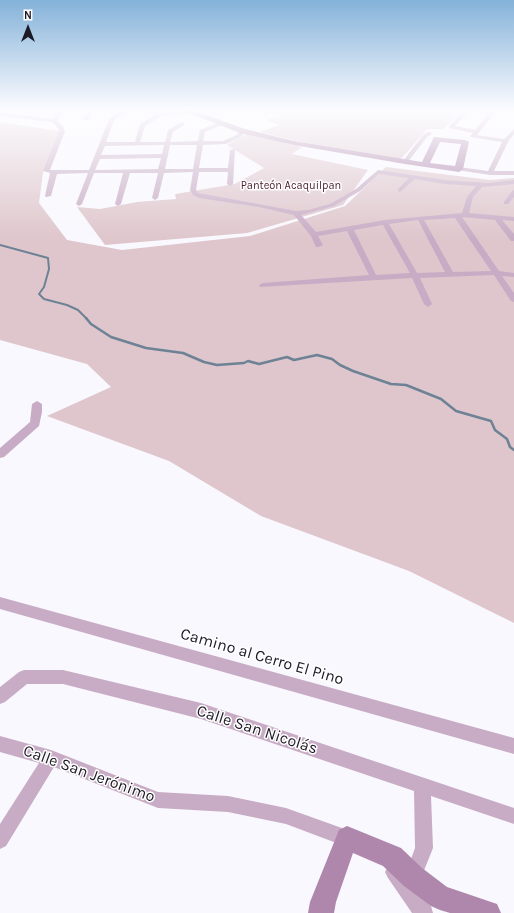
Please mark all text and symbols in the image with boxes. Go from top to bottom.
north arrow [8,8,48,48]
text: N [24,9,32,22]
park label: Panteón Acaquilpan [241,179,341,193]
street label: Camino al Cerro El Pino [178,624,346,690]
street label: Calle San Nicolás [194,701,320,759]
street label: Calle San Jerónimo [20,741,158,807]

